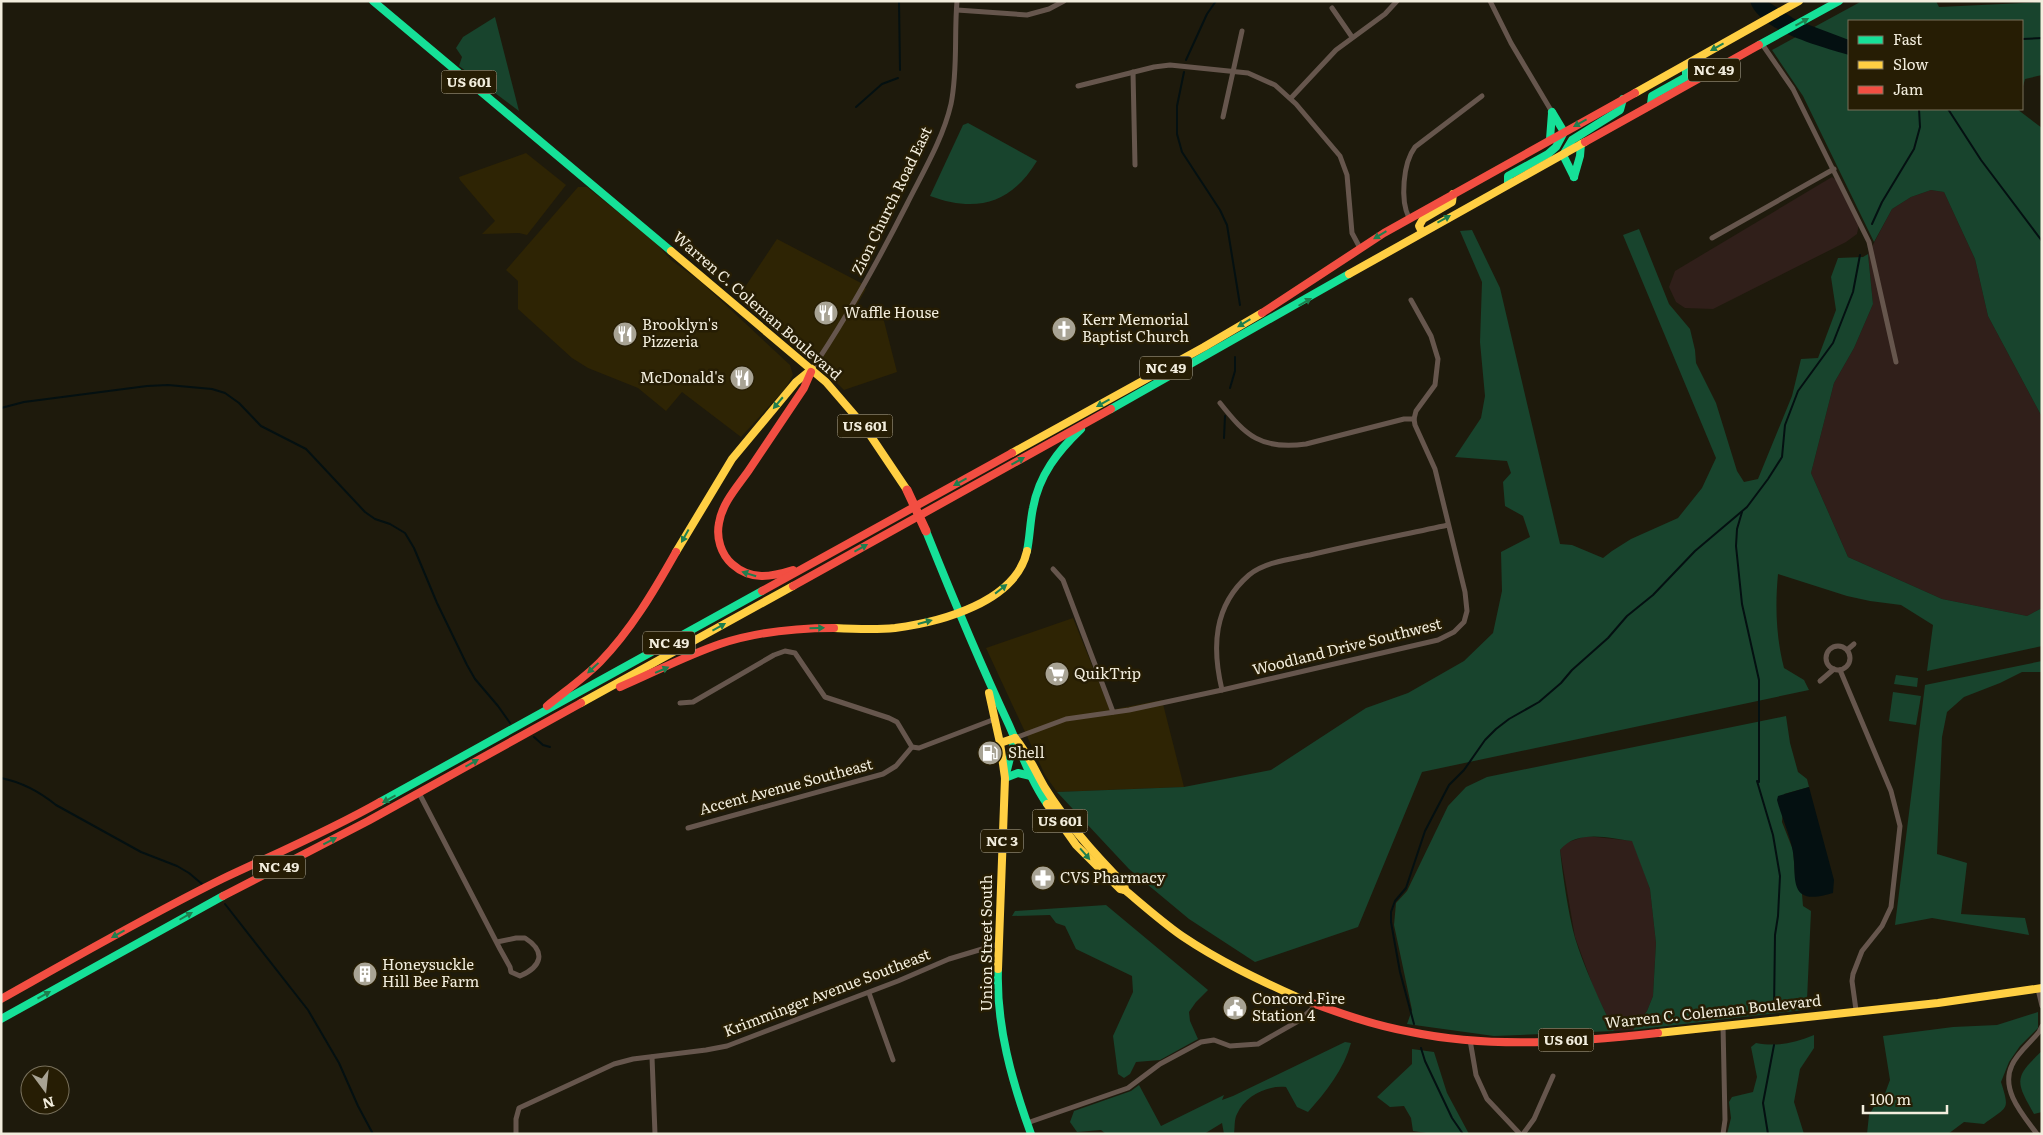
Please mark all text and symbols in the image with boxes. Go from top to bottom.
one-way arrow [1795,18,1809,26]
legend [1848,20,2023,110]
text: Fast [1893,27,1922,50]
one-way arrow [1710,43,1724,51]
text: Slow [1893,52,1928,75]
road number: NC 49 [1688,58,1740,82]
road number: US 601 [442,70,496,94]
text: Jam [1893,77,1924,100]
one-way arrow [1573,119,1587,127]
street label: Zion Church Road East [845,122,937,278]
one-way arrow [1437,215,1452,223]
street label: Warren C. Coleman Boulevard [668,225,848,385]
one-way arrow [1374,231,1387,240]
one-way arrow [1298,297,1311,306]
restaurant icon: Waffle House [813,300,839,326]
place label: Waffle House [844,300,939,323]
place label: Kerr Memorial Baptist Church [1082,307,1189,347]
place label: Brooklyn's Pizzeria [642,312,718,352]
church icon: Kerr Memorial Baptist Church [1051,316,1077,342]
one-way arrow [1238,319,1251,328]
restaurant icon: Brooklyn's Pizzeria [612,321,638,347]
road number: NC 49 [1140,356,1192,379]
place label: McDonald's [640,365,724,388]
restaurant icon: McDonald's [729,365,755,391]
one-way arrow [773,397,784,409]
one-way arrow [1096,399,1109,408]
road number: US 601 [838,414,892,438]
one-way arrow [1011,456,1025,465]
one-way arrow [953,478,968,486]
one-way arrow [681,529,689,543]
one-way arrow [853,544,868,552]
one-way arrow [742,570,757,577]
one-way arrow [995,584,1008,594]
street label: Woodland Drive Southwest [1250,611,1444,680]
one-way arrow [918,618,933,626]
one-way arrow [711,623,726,631]
one-way arrow [809,624,825,632]
road number: NC 49 [643,632,695,654]
supermarket icon: QuikTrip [1044,661,1070,687]
place label: QuikTrip [1074,661,1141,684]
one-way arrow [586,663,599,674]
one-way arrow [655,665,669,673]
fuel station icon: Shell [977,740,1003,766]
place label: Shell [1008,740,1044,763]
street label: Accent Avenue Southeast [696,751,875,820]
one-way arrow [465,759,480,767]
one-way arrow [382,794,395,803]
road number: US 601 [1032,809,1088,832]
road number: NC 3 [981,829,1023,852]
one-way arrow [323,837,337,845]
one-way arrow [1079,847,1090,860]
road number: NC 49 [253,856,305,879]
pharmacy icon: CVS Pharmacy [1030,865,1056,891]
place label: CVS Pharmacy [1060,865,1166,888]
street label: Union Street South [974,874,997,1012]
one-way arrow [178,912,193,920]
one-way arrow [111,930,126,938]
street label: Krimminger Avenue Southeast [720,941,933,1042]
place label: Honeysuckle Hill Bee Farm [382,952,480,992]
building icon: Honeysuckle Hill Bee Farm [352,961,378,987]
place label: Concord Fire Station 4 [1252,986,1345,1026]
street label: Warren C. Coleman Boulevard [1604,988,1822,1033]
one-way arrow [36,991,51,999]
public building icon: Concord Fire Station 4 [1222,995,1248,1021]
road number: US 601 [1538,1028,1594,1052]
north arrow [20,1065,70,1115]
scale bar [1863,1082,1947,1114]
text: 100 m [1870,1087,1911,1110]
text: N [40,1092,57,1115]

